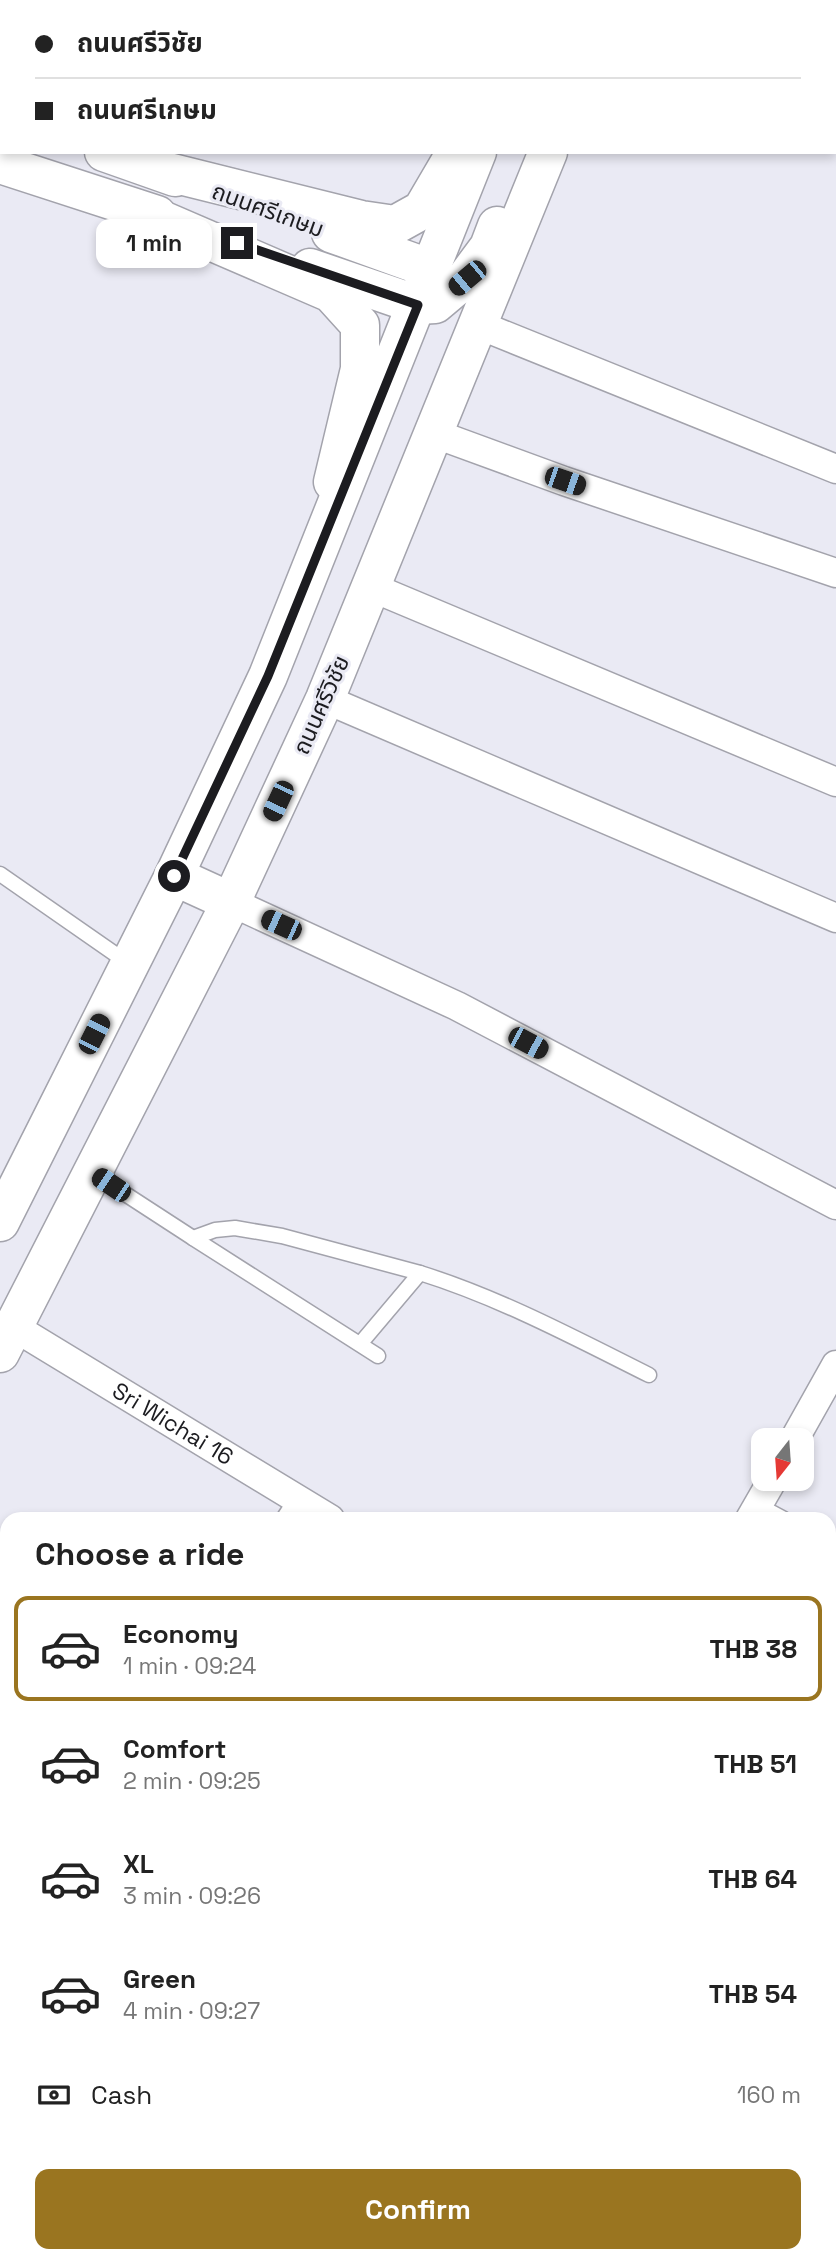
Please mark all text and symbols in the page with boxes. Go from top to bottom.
text: ถนนศรีวิชัย [77,26,203,60]
text: ถนนศรีเกษม [77,93,217,127]
street label: ถนนศรีเกษม [208,176,328,244]
callout: 1 min [97,218,212,268]
route end [221,227,253,259]
text: 1 min [126,228,182,258]
car [445,256,490,300]
car [542,464,589,498]
street label: ถนนศรีวิชัย [286,651,356,759]
car [260,778,297,824]
route start [158,860,190,892]
car [258,907,305,943]
car [76,1011,113,1057]
car [505,1024,552,1062]
car [88,1165,135,1205]
street label: Sri Wichai 16 [107,1375,239,1472]
north arrow [751,1428,814,1491]
map controls [751,1428,814,1491]
text: Choose a ride [35,1534,245,1574]
icon: car [39,1617,102,1680]
text: Economy [123,1617,239,1651]
text: THB 38 [709,1632,797,1666]
text: 1 min · 09:24 [123,1651,256,1681]
icon: car [39,1732,102,1795]
text: Comfort [123,1732,226,1766]
text: THB 51 [714,1747,797,1781]
text: 2 min · 09:25 [123,1766,261,1796]
icon: car [39,1847,102,1910]
text: XL [123,1847,154,1881]
text: THB 64 [708,1862,797,1896]
text: 3 min · 09:26 [123,1881,261,1911]
icon: car [39,1962,102,2025]
text: Green [123,1962,196,1996]
text: THB 54 [709,1977,797,2011]
text: 4 min · 09:27 [123,1996,260,2026]
icon: cash [35,2076,73,2114]
text: Cash [91,2078,152,2112]
text: 160 m [737,2080,801,2110]
button: Confirm [35,2169,801,2249]

